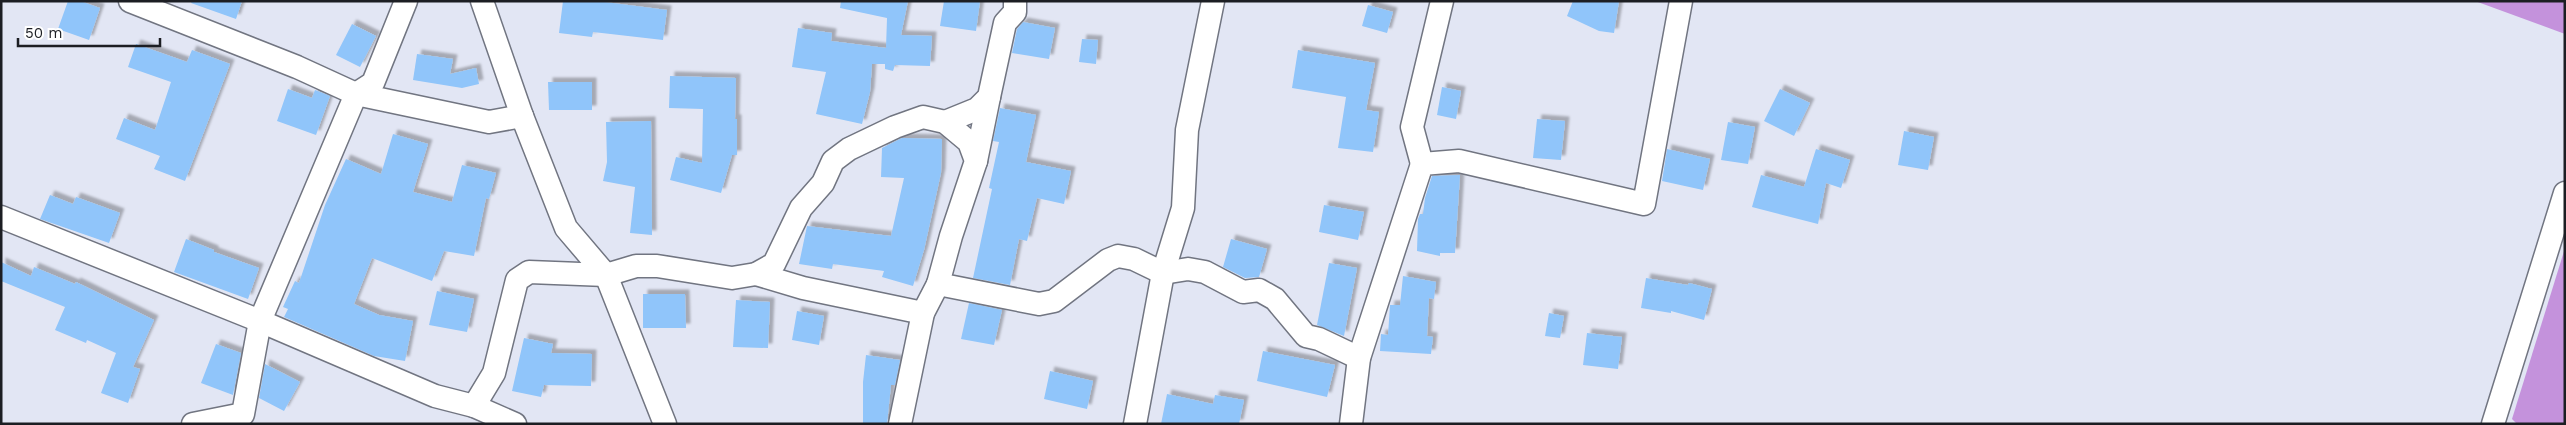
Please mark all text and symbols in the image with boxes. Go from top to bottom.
scale bar [18,15,160,47]
text: 50 m [25,24,62,42]

